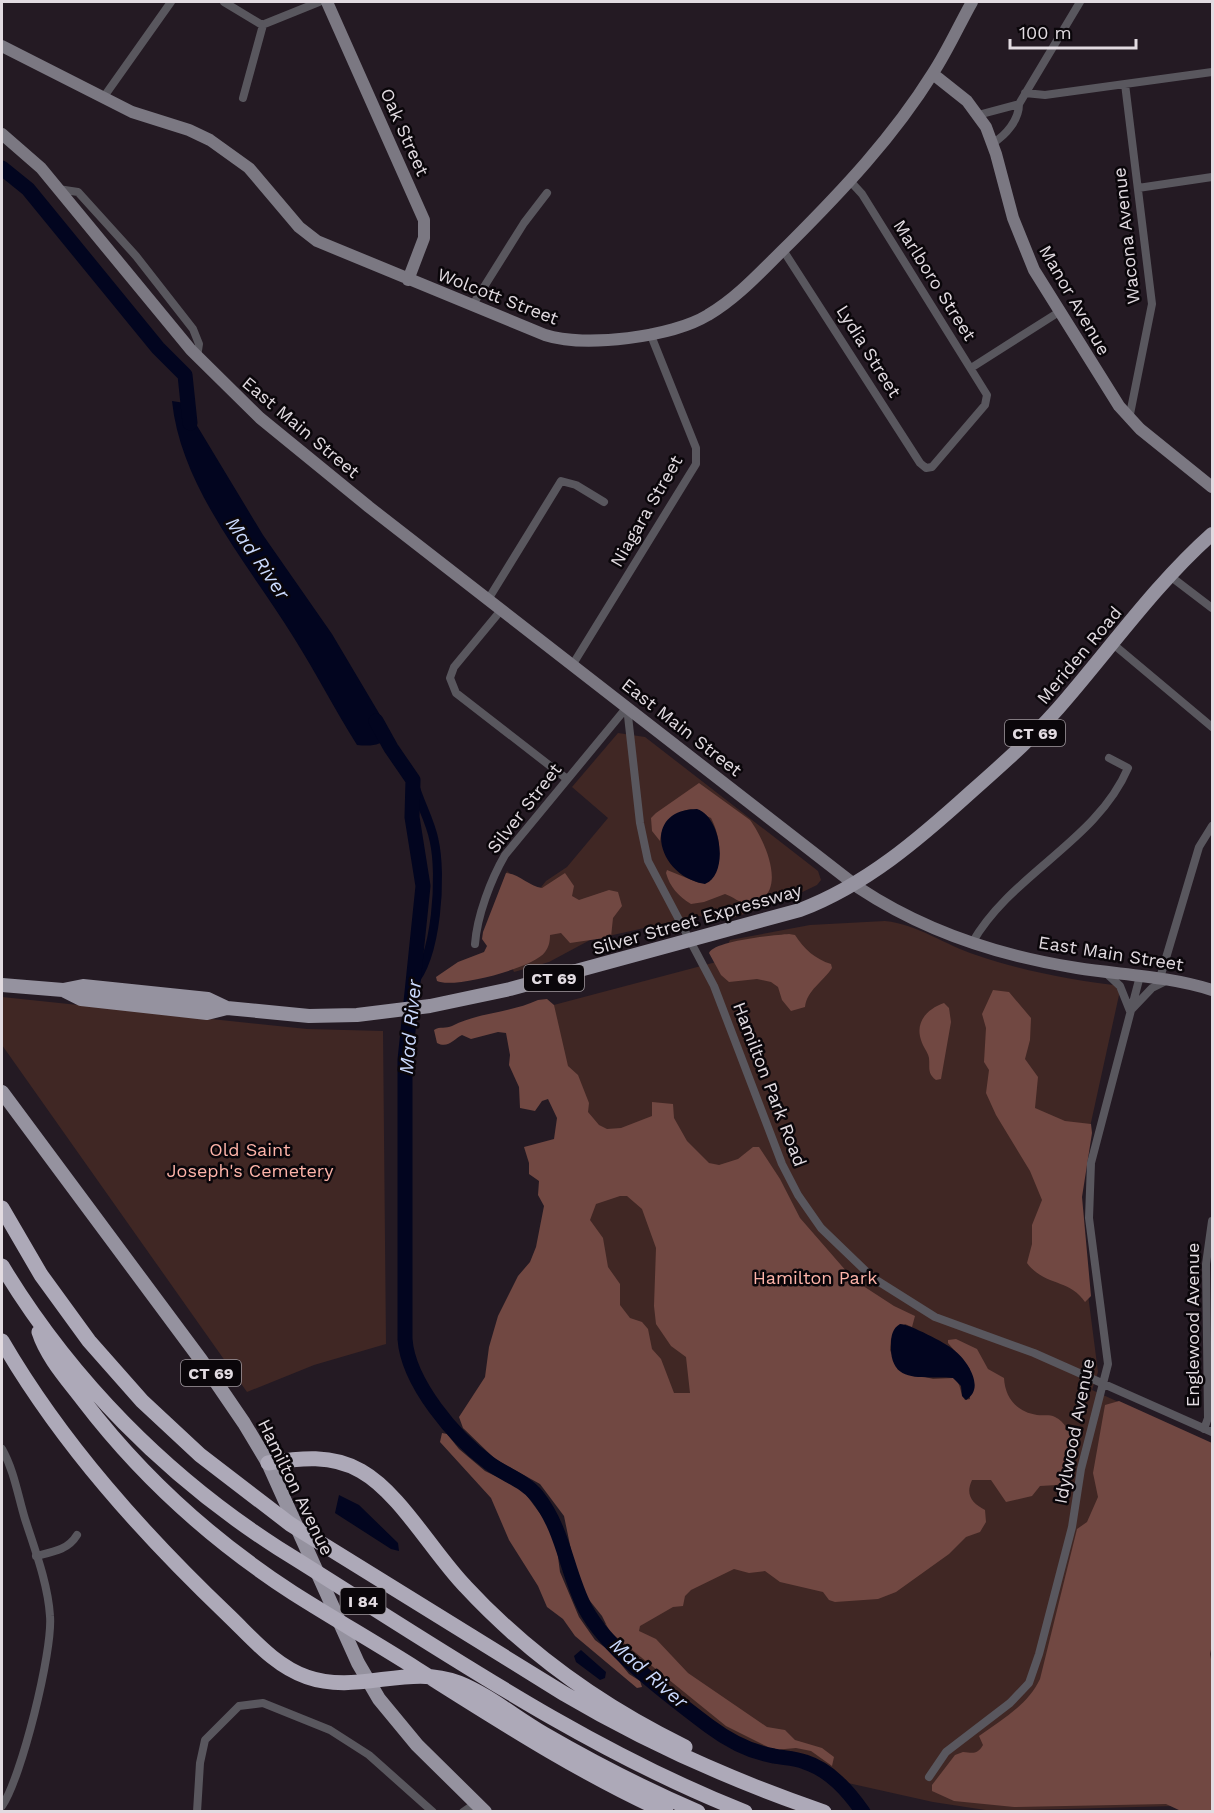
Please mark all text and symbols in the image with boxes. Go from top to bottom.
scale bar [1010,12,1136,50]
text: 100 m [1019,22,1072,43]
street label: Oak Street [376,85,434,180]
street label: Wacona Avenue [1108,166,1144,306]
street label: Marlboro Street [889,216,981,345]
street label: Manor Avenue [1035,241,1115,359]
street label: Wolcott Street [435,263,562,329]
street label: Lydia Street [832,301,906,401]
street label: East Main Street [238,372,364,482]
street label: Niagara Street [606,451,687,570]
water label: Mad River [221,512,296,605]
street label: Meriden Road [1032,602,1126,708]
street label: East Main Street [618,674,747,781]
road number: CT 69 [1005,720,1065,746]
street label: Silver Street [482,758,566,857]
street label: Silver Street Expressway [590,879,805,959]
street label: East Main Street [1037,931,1185,975]
road number: CT 69 [524,965,584,991]
water label: Mad River [394,977,426,1075]
street label: Hamilton Park Road [729,999,811,1169]
park label: Old Saint Joseph's Cemetery [167,1139,334,1181]
street label: Englewood Avenue [1182,1243,1203,1407]
park label: Hamilton Park [753,1267,877,1288]
street label: Idylwood Avenue [1050,1357,1098,1505]
road number: CT 69 [181,1360,241,1386]
street label: Hamilton Avenue [254,1415,338,1559]
road number: I 84 [340,1588,386,1614]
water label: Mad River [605,1633,694,1714]

